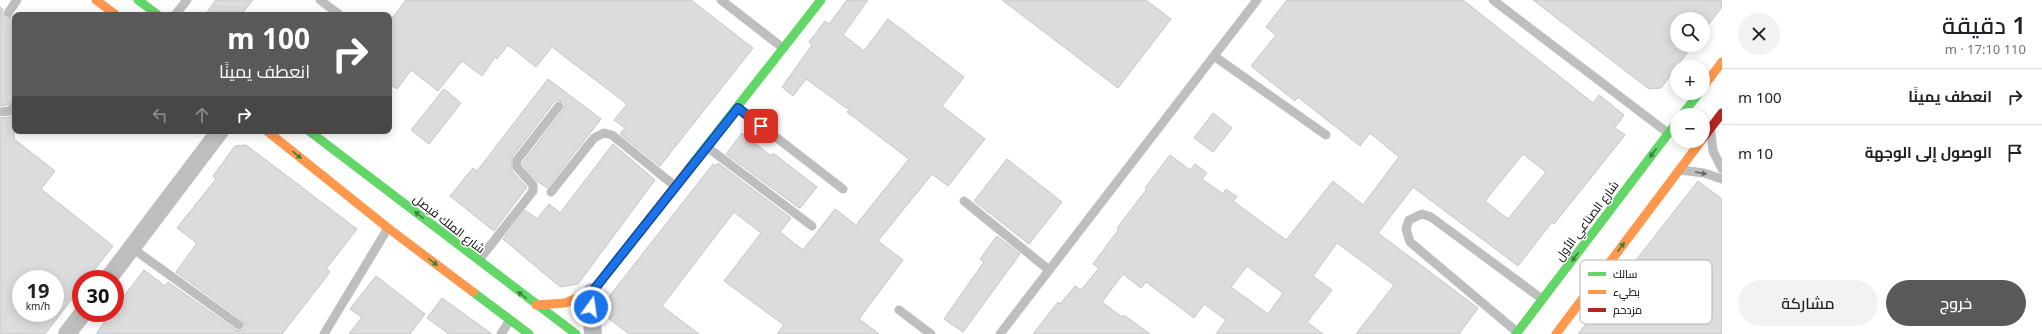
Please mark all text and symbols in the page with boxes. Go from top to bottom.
text: 1 دقيقة [1942,8,2026,41]
map controls [1670,12,1710,148]
button: search [1670,12,1710,52]
button: close [1738,13,1780,55]
text: 100 m [227,19,310,57]
icon: right [324,28,376,80]
text: 110 m · 17:10 [1945,40,2026,58]
text: انعطف يمينًا [219,59,310,83]
button: + [1670,60,1710,100]
text: انعطف يمينًا [1908,86,1992,106]
icon: right [2004,86,2026,108]
text: 100 m [1738,87,1782,107]
icon: left [149,104,171,126]
icon: ahead [191,104,213,126]
icon: right [233,104,255,126]
button: − [1670,108,1710,148]
pin [744,109,778,143]
icon: arrive [750,115,772,137]
text: الوصول إلى الوجهة [1865,142,1992,162]
icon: arrive [2004,142,2026,164]
text: 10 m [1738,143,1773,163]
one-way arrow [1649,148,1658,159]
one-way arrow [292,151,303,160]
one-way arrow [1695,170,1707,176]
street label: شارع الصناعي الأول [1551,177,1624,266]
street label: شارع الملك فيصل [410,190,489,257]
one-way arrow [413,211,424,220]
one-way arrow [1617,241,1625,252]
one-way arrow [1570,251,1579,262]
one-way arrow [427,257,438,266]
legend [1580,260,1712,324]
text: سالك [1613,266,1637,281]
speed limit sign: 30 [72,270,124,322]
text: 19 [27,277,49,304]
button: مشاركة [1738,280,1878,326]
button: خروج [1886,280,2026,326]
text: بطيء [1613,284,1640,301]
position arrow [570,286,612,328]
one-way arrow [517,290,528,299]
text: km/h [26,299,50,313]
text: مزدحم [1613,302,1642,318]

